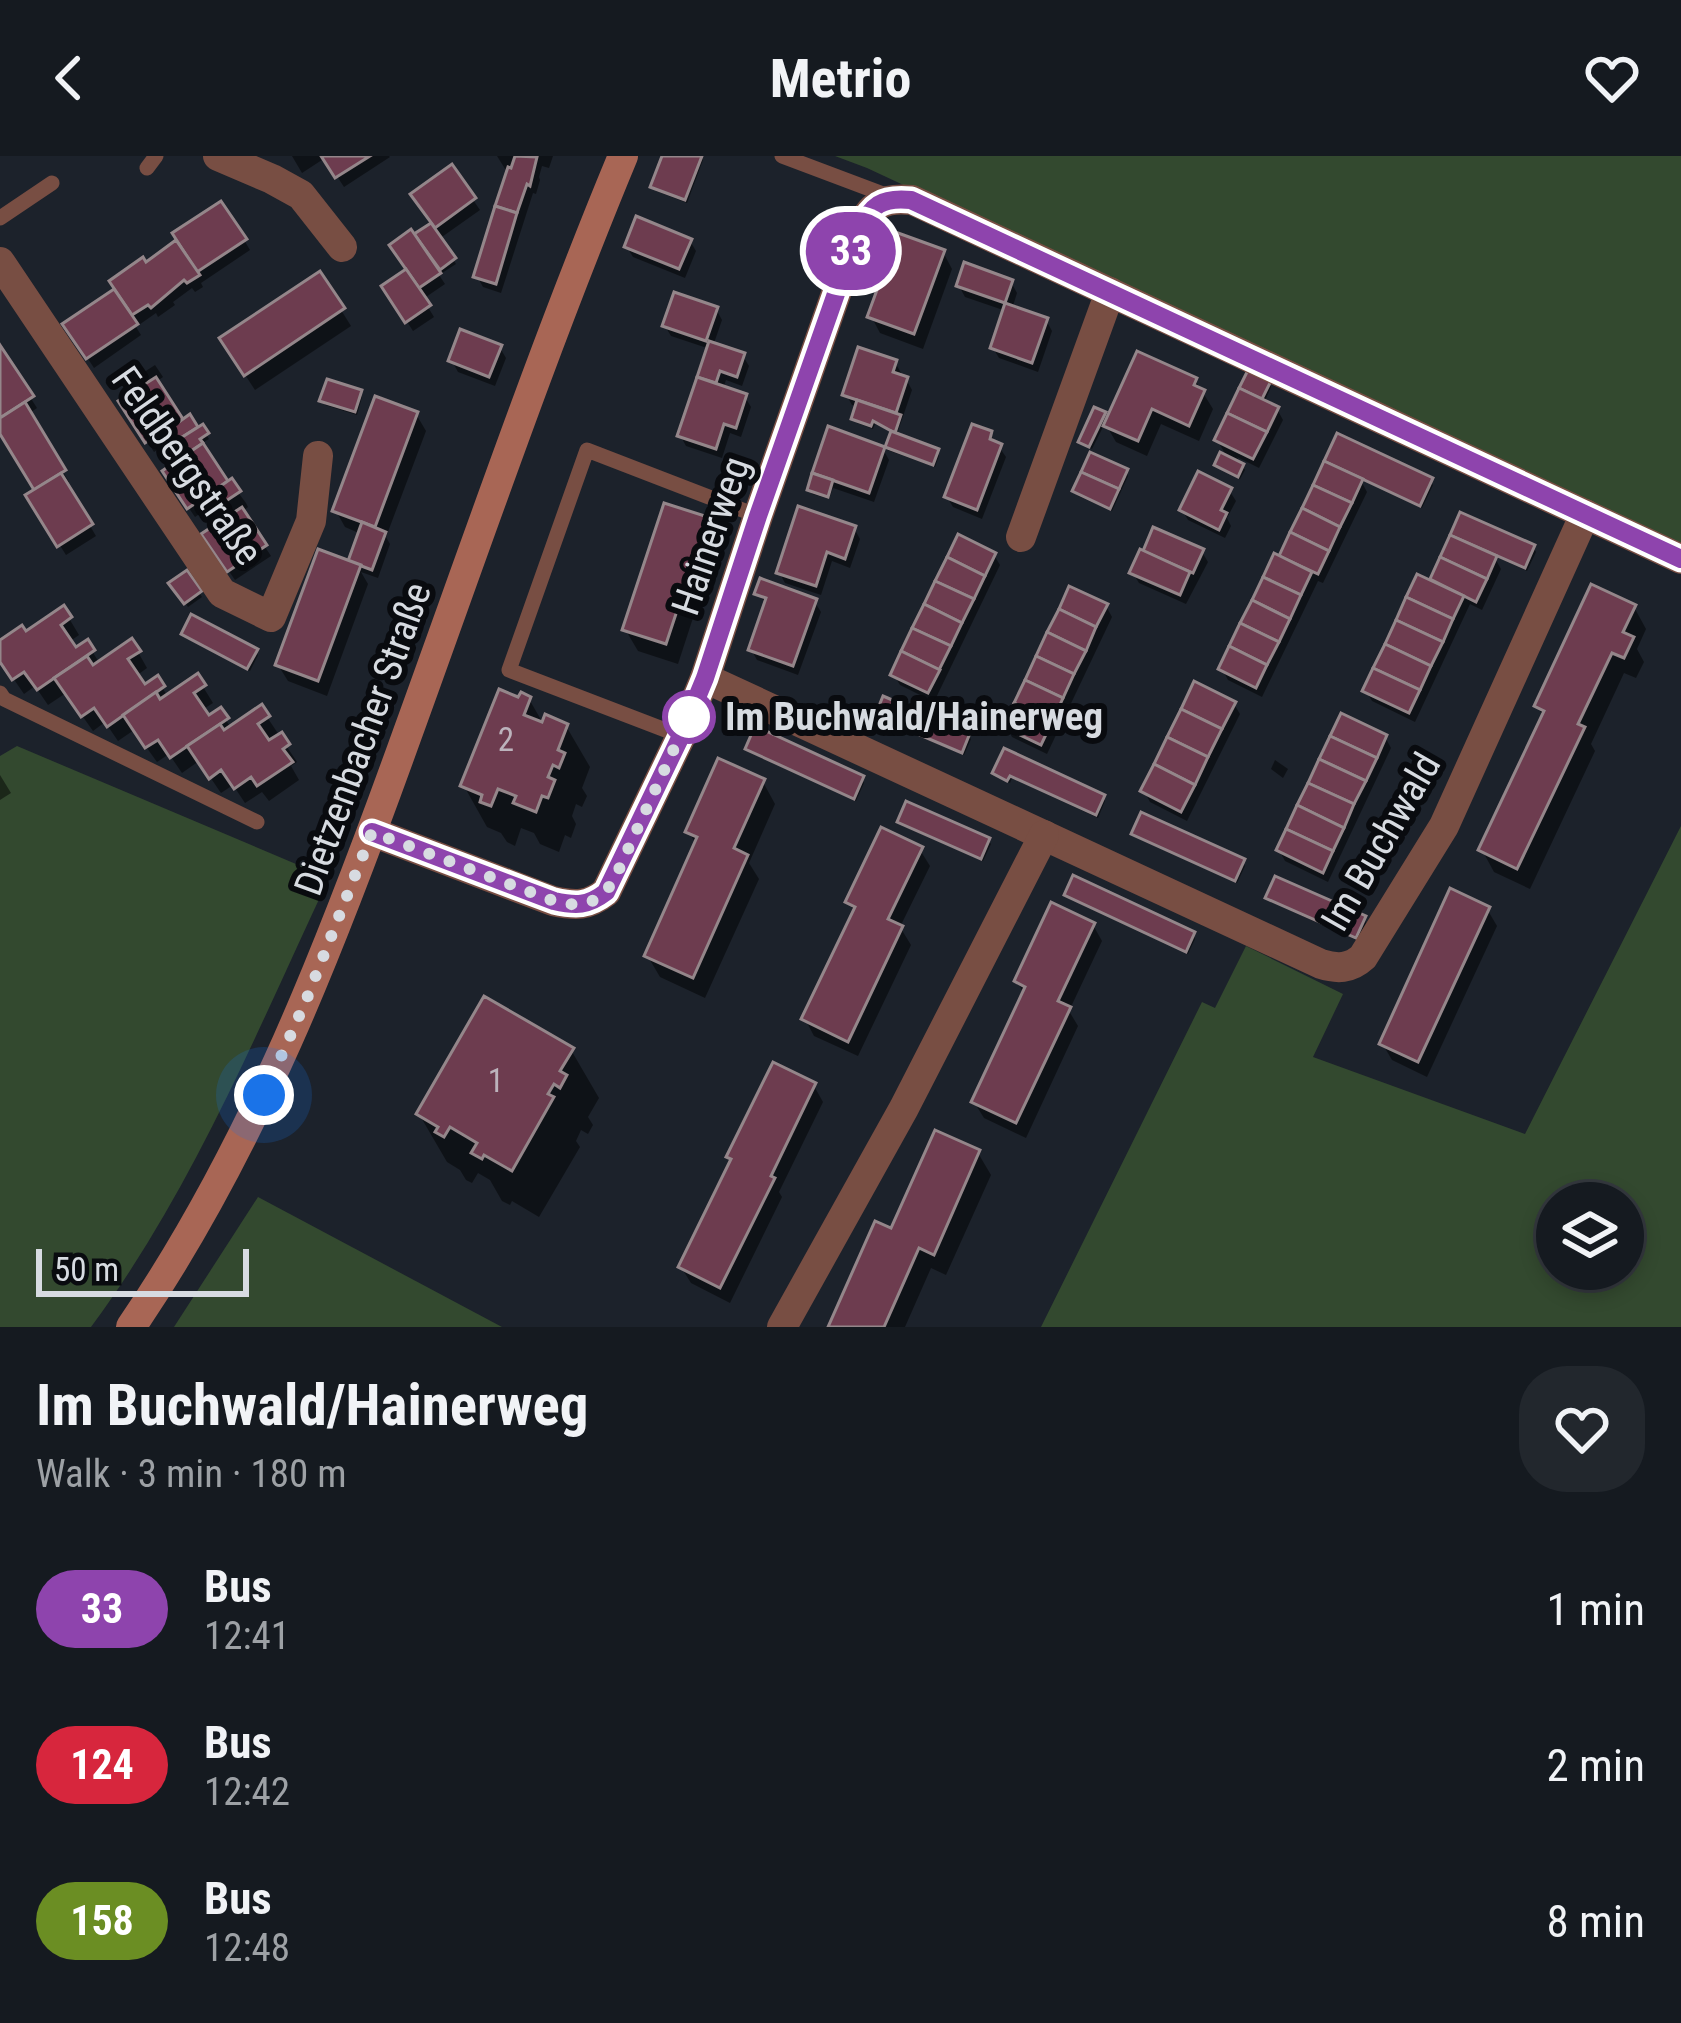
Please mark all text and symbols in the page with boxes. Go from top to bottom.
icon: back [36,45,102,111]
icon: heart [1579,45,1645,111]
text: Metrio [770,47,911,110]
line badge: 33 [797,212,905,290]
text: 33 [830,226,872,275]
street label: Feldbergstraße [102,358,272,574]
street label: Hainerweg [663,451,759,621]
street label: Dietzenbacher Straße [285,577,441,901]
marker: Im Buchwald/Hainerweg [664,692,714,742]
place label: Im Buchwald/Hainerweg [725,694,1103,740]
house number: 2 [498,720,514,759]
street label: Im Buchwald [1312,745,1450,939]
house number: 1 [488,1061,504,1100]
your location [234,1065,294,1125]
map controls [1536,1182,1644,1290]
button: layers [1536,1182,1644,1290]
scale bar [36,1243,249,1296]
text: 50 m [54,1250,119,1289]
button: heart [1519,1366,1645,1492]
text: Im Buchwald/Hainerweg [36,1372,589,1439]
text: Walk · 3 min · 180 m [36,1451,347,1497]
text: Bus [204,1560,272,1613]
text: 1 min [1546,1583,1645,1636]
text: 33 [81,1584,123,1633]
text: 12:41 [204,1613,290,1659]
text: Bus [204,1716,272,1769]
text: 2 min [1546,1739,1645,1792]
text: 124 [70,1740,134,1789]
text: 12:42 [204,1769,290,1815]
text: Bus [204,1872,272,1925]
text: 8 min [1546,1895,1645,1948]
text: 158 [70,1896,134,1945]
text: 12:48 [204,1925,290,1971]

